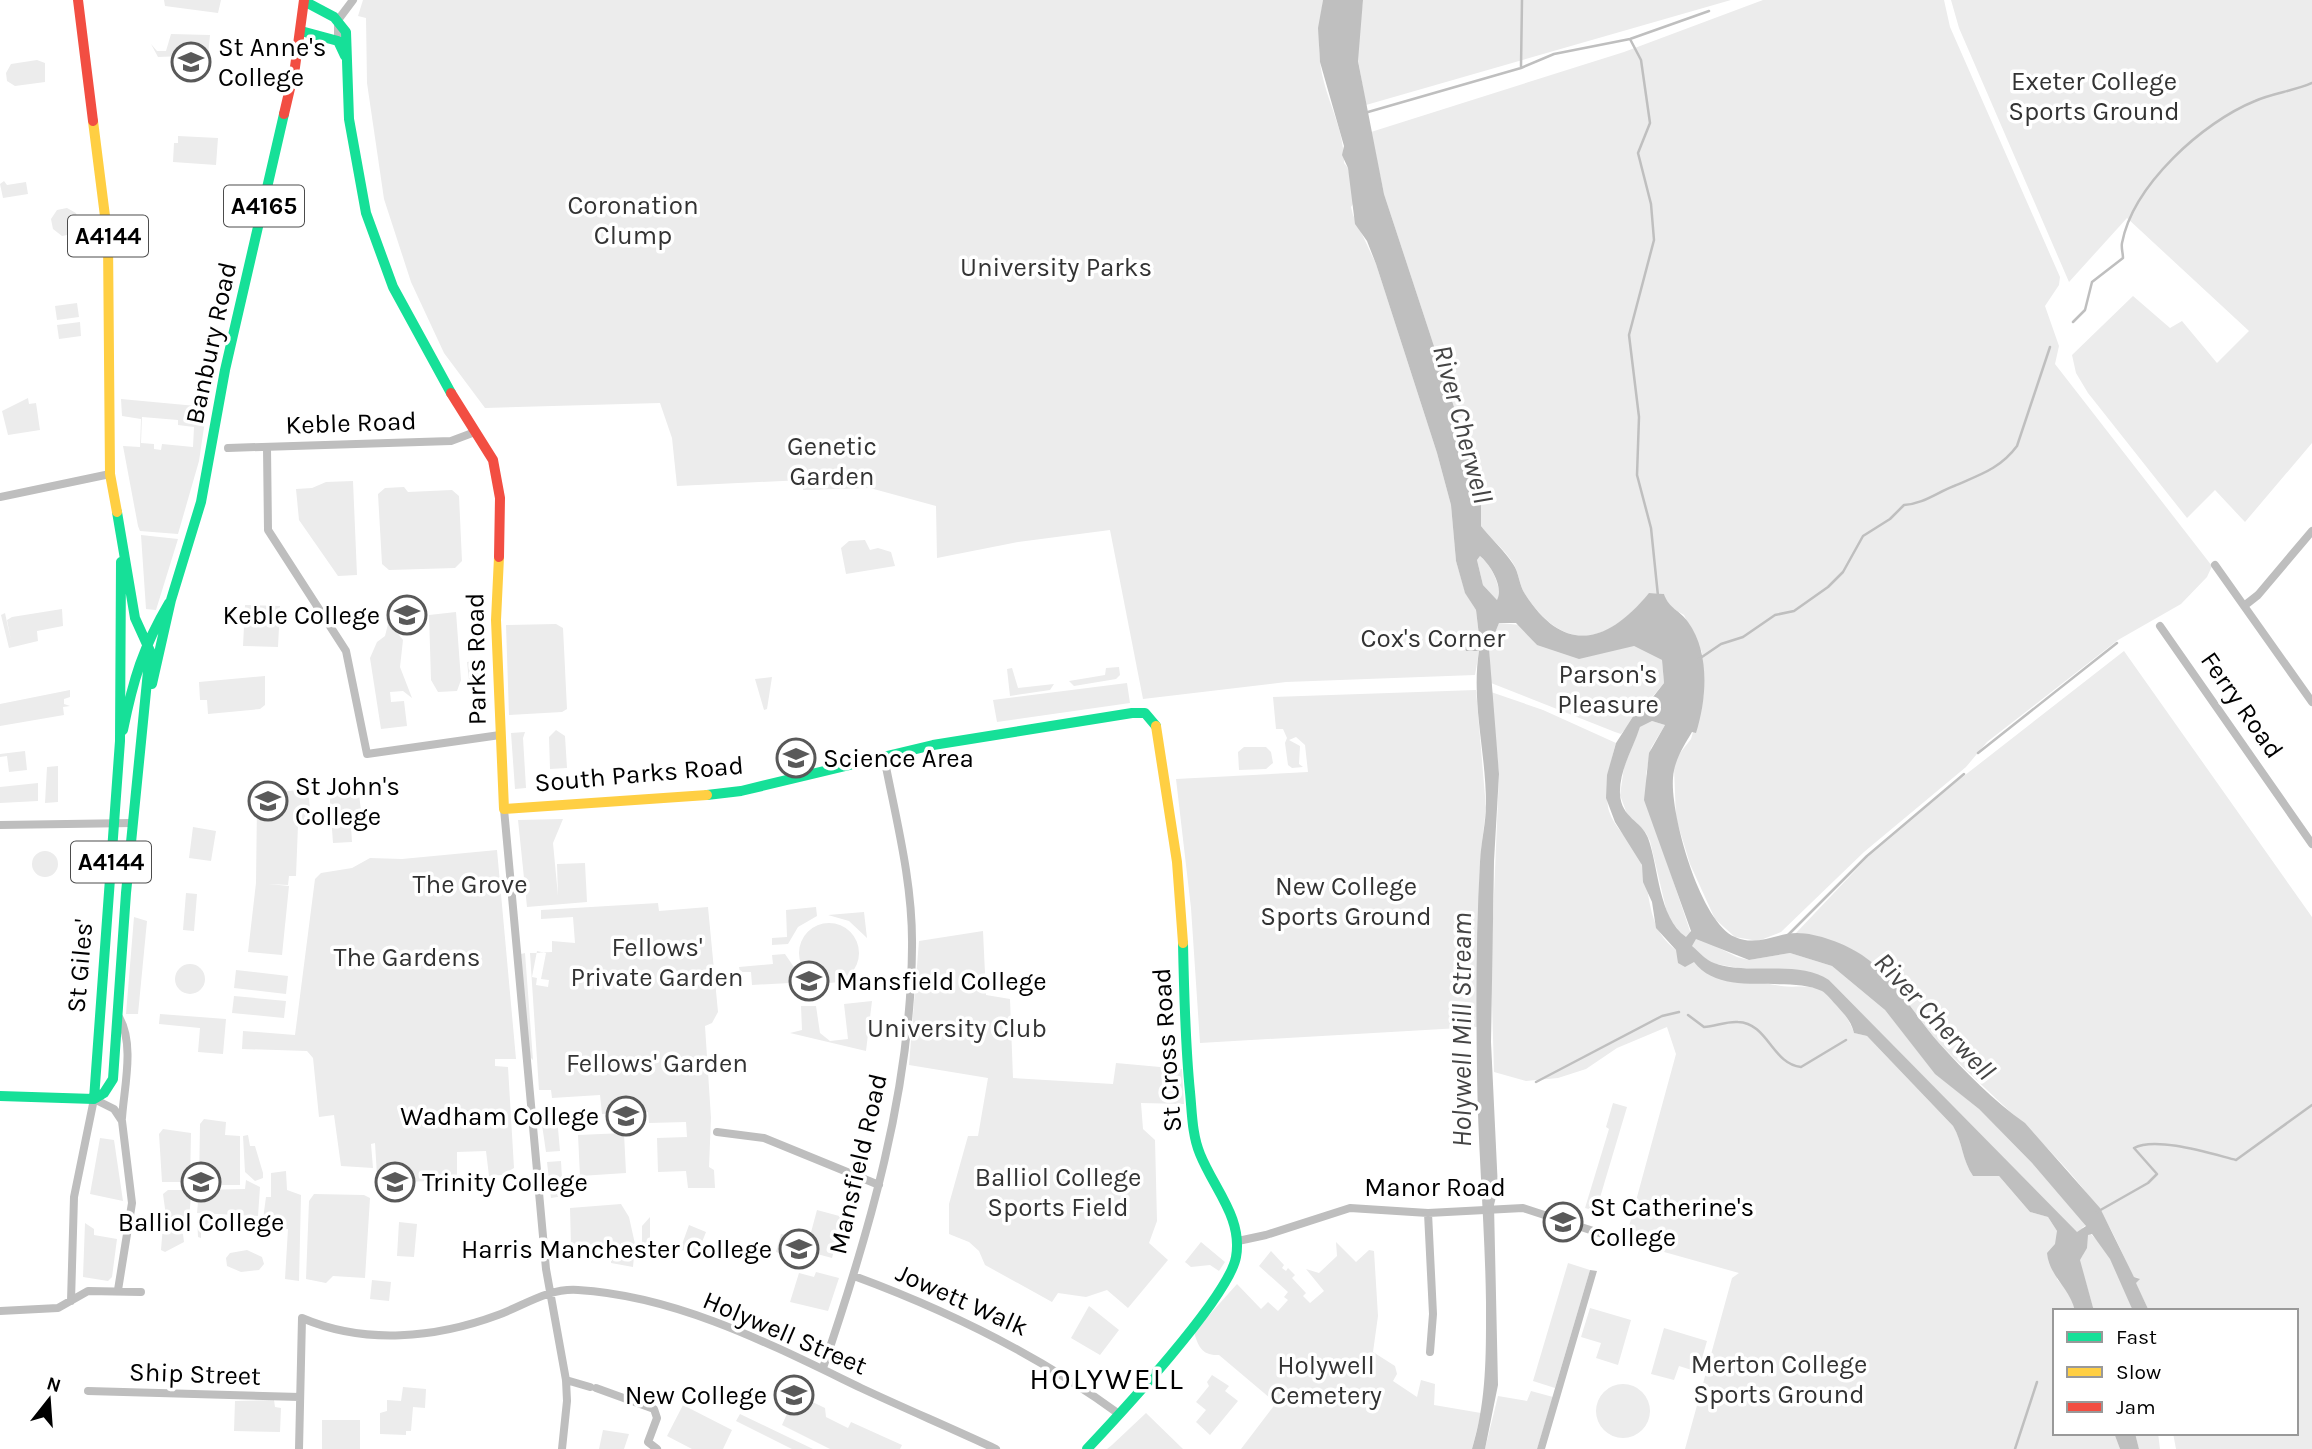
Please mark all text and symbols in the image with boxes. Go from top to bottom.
place label: St Anne's College [218,32,327,93]
school or university icon: St Anne's College [170,41,212,83]
park label: Exeter College Sports Ground [2008,66,2180,127]
road number: A4165 [224,186,304,226]
park label: Coronation Clump [567,190,699,251]
road number: A4144 [68,216,148,256]
park label: University Parks [960,252,1152,283]
street label: Banbury Road [179,259,243,427]
water label: River Cherwell [1426,341,1500,507]
street label: Keble Road [285,405,417,441]
park label: Genetic Garden [787,431,877,492]
street label: Parks Road [459,593,493,725]
school or university icon: Keble College [386,594,428,636]
place label: Keble College [223,600,380,631]
park label: Cox's Corner [1361,623,1506,654]
street label: Ferry Road [2194,646,2290,764]
park label: Parson's Pleasure [1557,659,1659,720]
school or university icon: Science Area [775,737,817,779]
place label: Science Area [823,743,974,774]
street label: South Parks Road [533,749,745,799]
place label: St John's College [295,771,400,832]
school or university icon: St John's College [247,780,289,822]
road number: A4144 [71,842,151,882]
park label: The Grove [413,869,528,900]
park label: New College Sports Ground [1260,871,1432,932]
water label: Holywell Mill Stream [1445,912,1478,1148]
street label: St Giles' [60,918,100,1014]
park label: Fellows' Private Garden [570,932,744,993]
park label: The Gardens [334,942,480,973]
water label: River Cherwell [1867,945,2003,1087]
school or university icon: Mansfield College [788,960,830,1002]
place label: Mansfield College [836,966,1047,997]
street label: St Cross Road [1146,967,1188,1133]
park label: University Club [867,1013,1047,1044]
park label: Fellows' Garden [566,1048,748,1079]
street label: Mansfield Road [822,1071,894,1257]
school or university icon: Wadham College [605,1095,647,1137]
place label: Wadham College [400,1101,599,1132]
school or university icon: Balliol College [180,1161,222,1203]
school or university icon: Trinity College [374,1161,416,1203]
park label: Balliol College Sports Field [975,1162,1141,1223]
place label: Trinity College [422,1167,588,1198]
street label: Manor Road [1364,1172,1506,1203]
place label: St Catherine's College [1590,1192,1754,1253]
school or university icon: St Catherine's College [1542,1201,1584,1243]
place label: Balliol College [118,1207,284,1238]
school or university icon: Harris Manchester College [778,1228,820,1270]
place label: Harris Manchester College [461,1234,772,1265]
street label: Jowett Walk [891,1257,1033,1343]
street label: Holywell Street [698,1284,872,1382]
legend [2053,1309,2298,1435]
text: Fast [2116,1325,2157,1349]
park label: Merton College Sports Ground [1691,1349,1867,1410]
park label: Holywell Cemetery [1270,1350,1382,1411]
street label: Ship Street [129,1356,262,1392]
text: Slow [2116,1360,2161,1384]
district label: HOLYWELL [1029,1361,1185,1397]
north arrow [14,1365,84,1435]
text: N [44,1372,63,1397]
school or university icon: New College [773,1374,815,1416]
place label: New College [625,1380,767,1411]
text: Jam [2116,1395,2156,1419]

